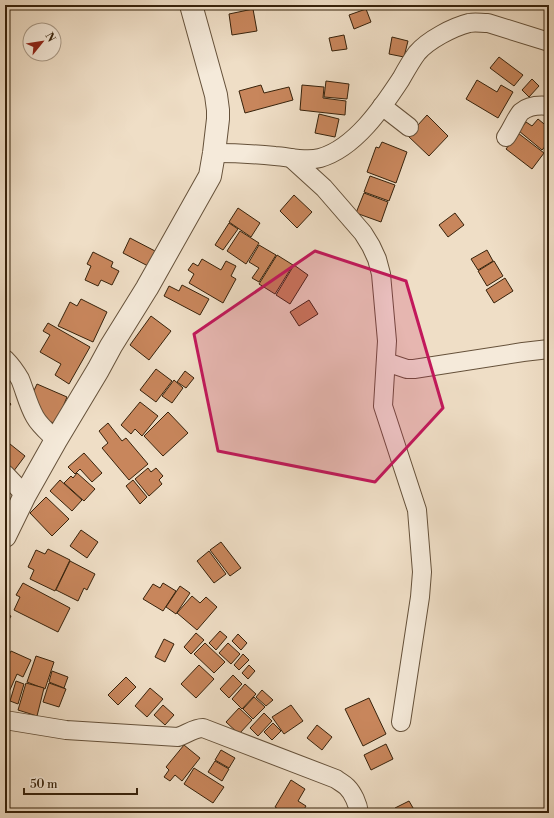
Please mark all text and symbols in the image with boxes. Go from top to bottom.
north arrow [22,22,62,62]
text: N [42,30,58,45]
scale bar [24,770,137,796]
text: 50 m [30,777,58,792]

